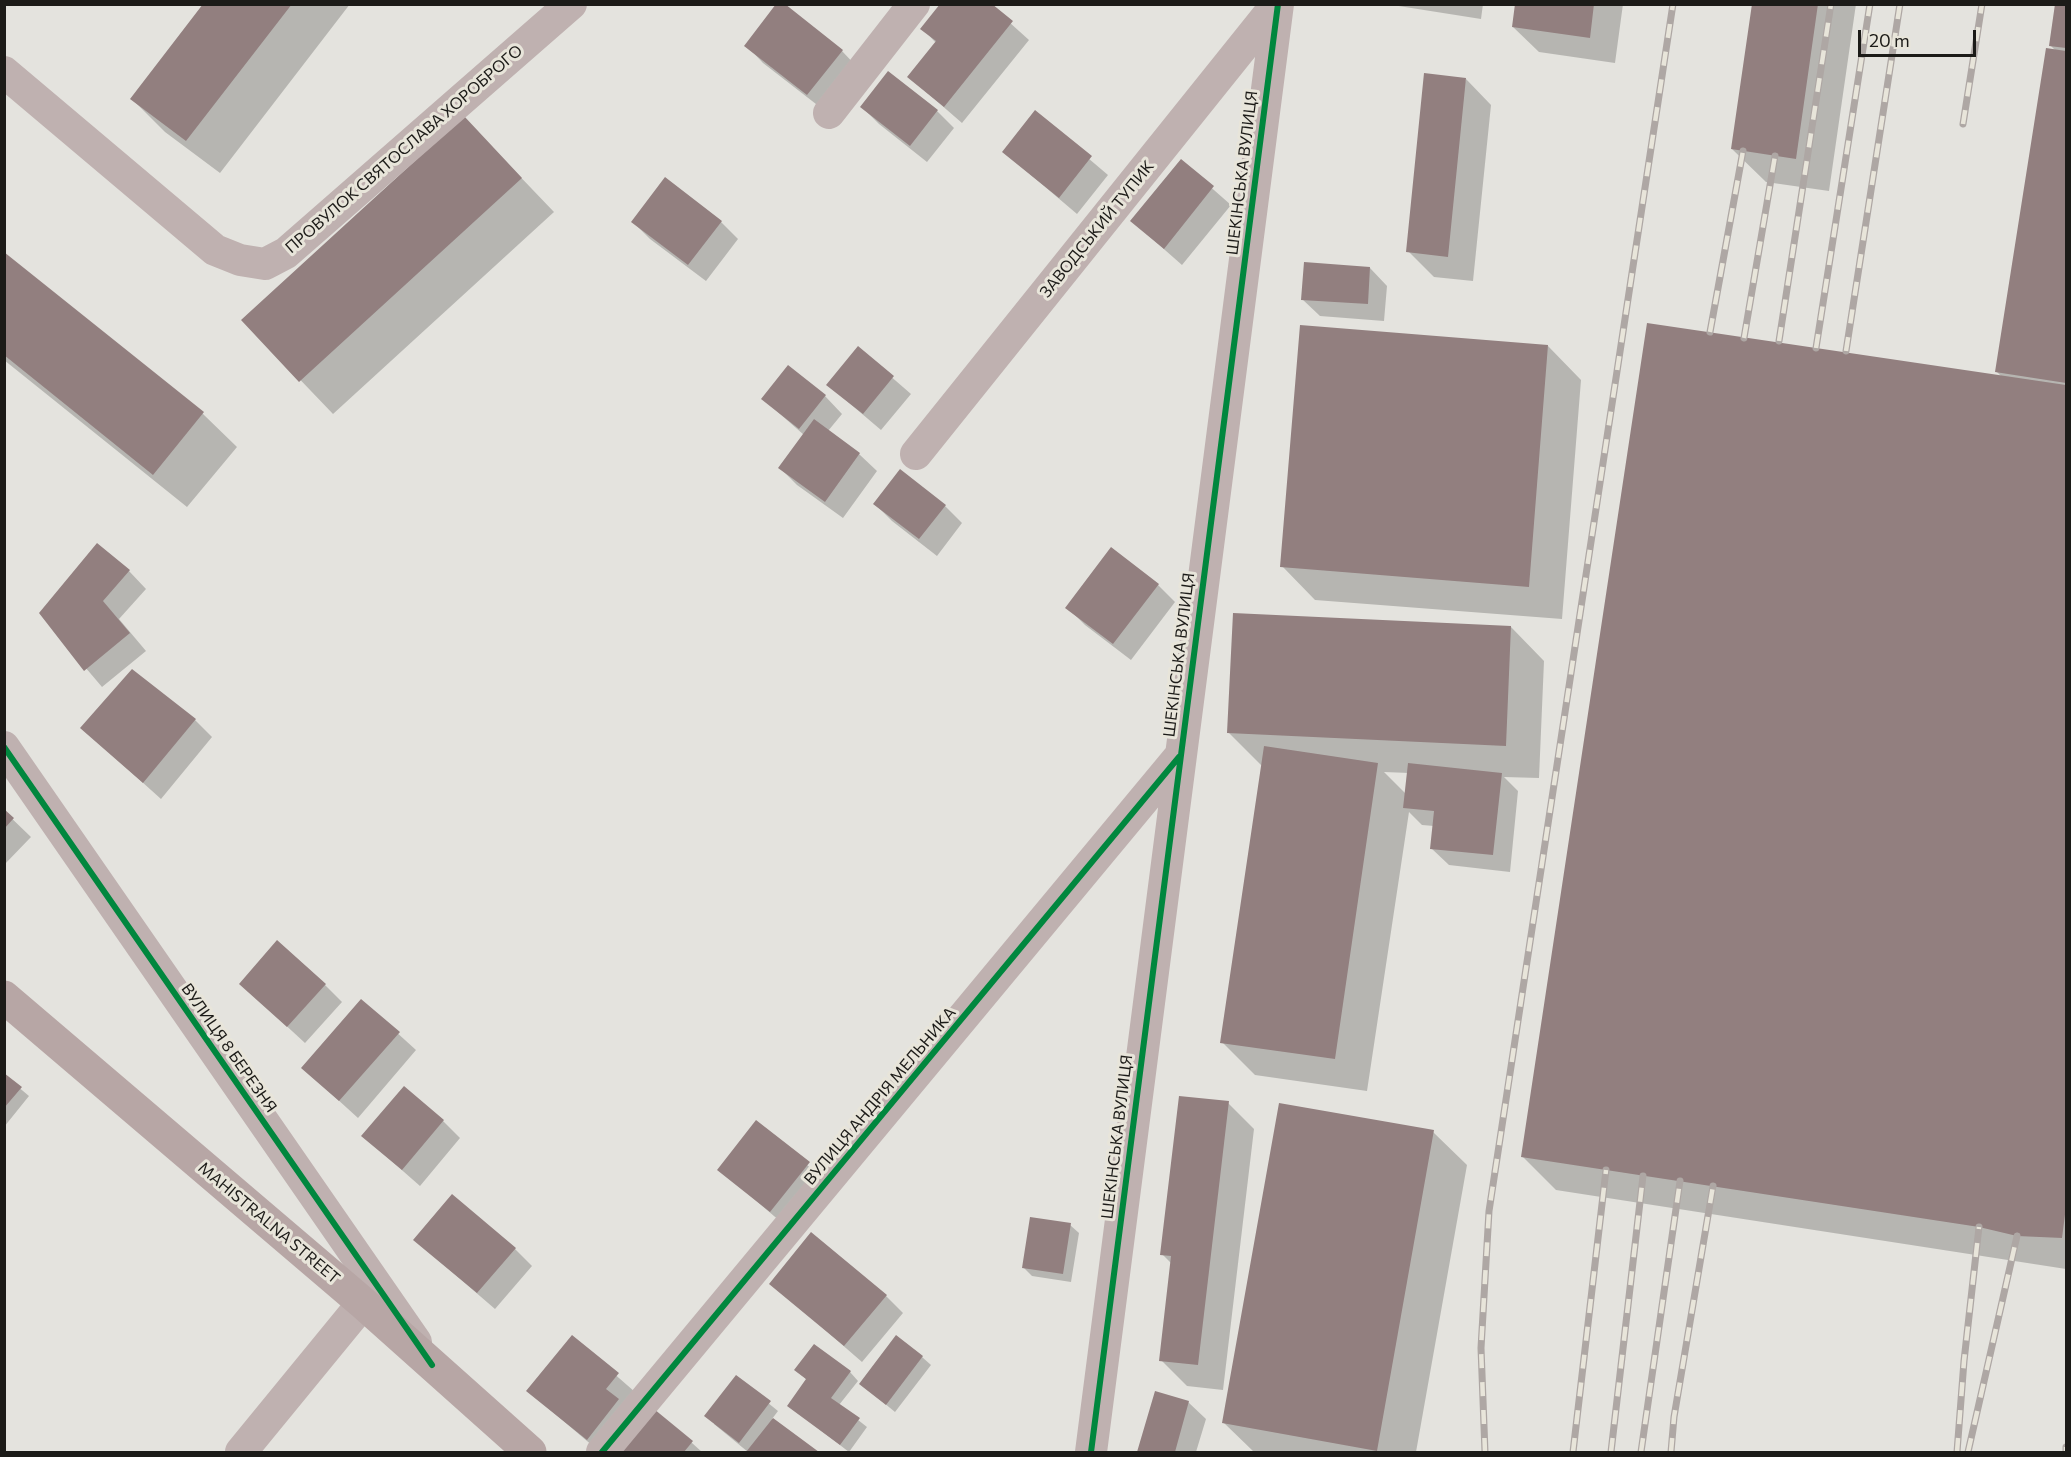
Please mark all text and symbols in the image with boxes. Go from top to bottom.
scale bar [1861,18,1980,56]
text: 20 m [1869,29,1910,51]
street label: ПРОВУЛОК СВЯТОСЛАВА ХОРОБРОГО [282,41,526,257]
street label: ШЕКІНСЬКА ВУЛИЦЯ [1222,90,1262,256]
street label: ЗАВОДСЬКИЙ ТУПИК [1036,157,1158,301]
street label: ШЕКІНСЬКА ВУЛИЦЯ [1159,572,1199,738]
street label: ВУЛИЦЯ 8 БЕРЕЗНЯ [177,980,281,1116]
street label: ВУЛИЦЯ АНДРІЯ МЕЛЬНИКА [800,1003,960,1189]
street label: ШЕКІНСЬКА ВУЛИЦЯ [1097,1054,1137,1220]
street label: MAHISTRALNA STREET [194,1158,344,1288]

